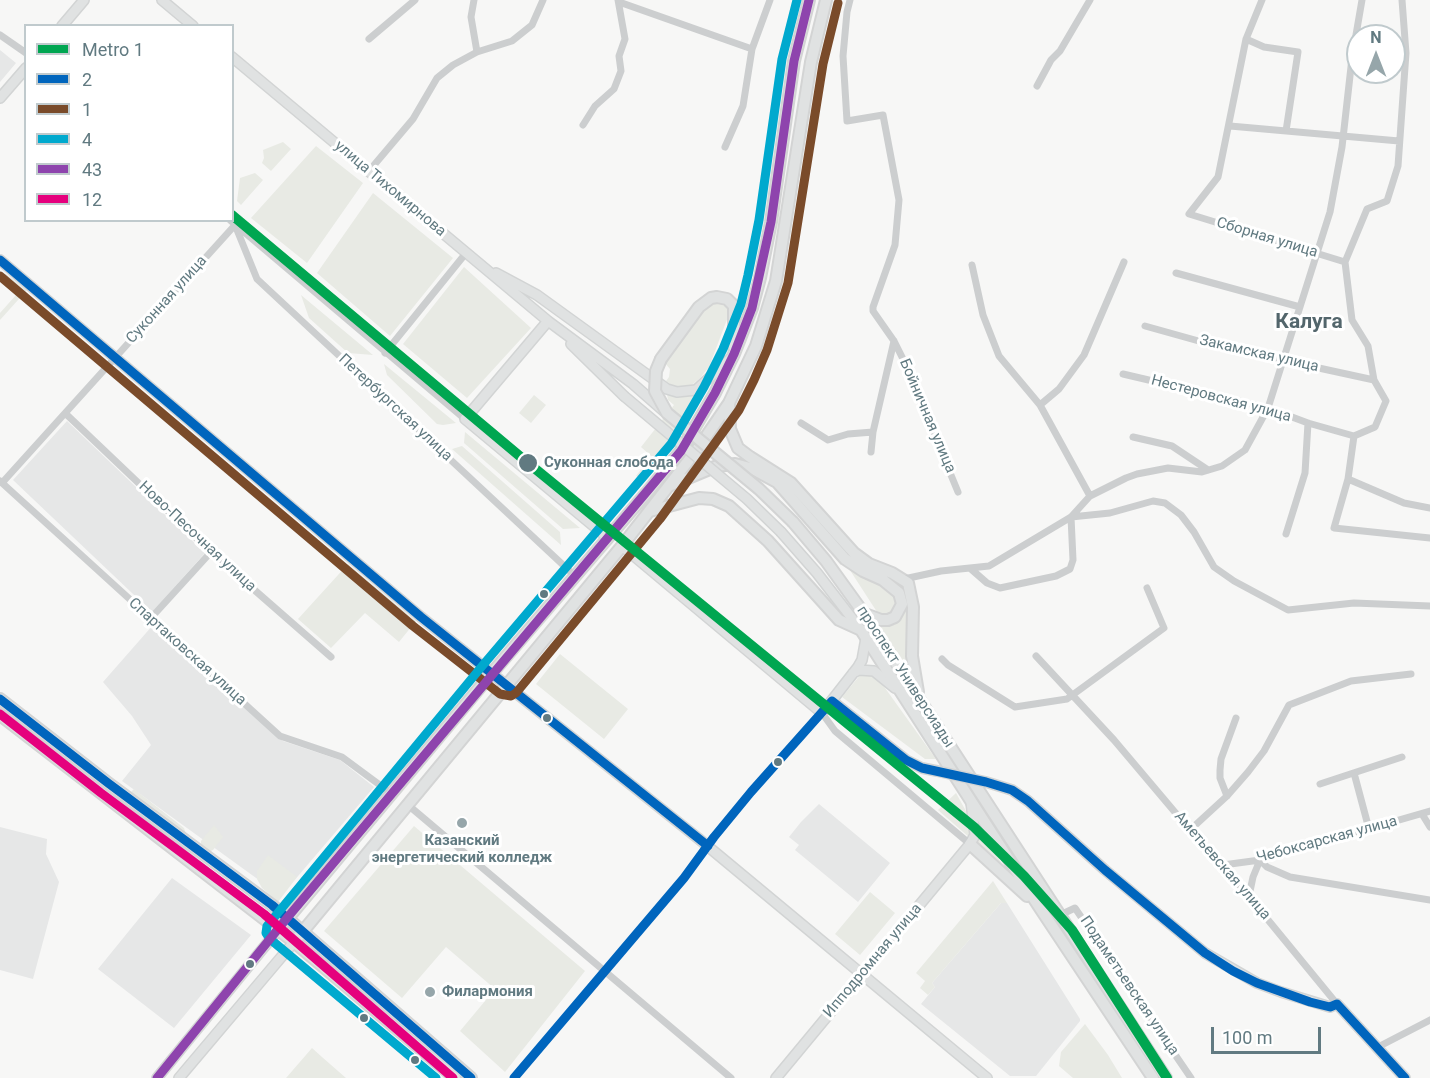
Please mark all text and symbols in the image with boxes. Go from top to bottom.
legend [24,24,234,222]
north arrow [1346,24,1406,84]
text: N [1370,28,1382,47]
text: Metro 1 [82,39,144,60]
text: 2 [82,69,92,90]
text: 1 [82,99,92,120]
text: 4 [82,129,92,150]
street label: улица Тихомирнова [331,137,449,241]
text: 43 [82,159,102,180]
text: 12 [82,189,102,210]
street label: Сборная улица [1214,214,1320,262]
street label: Суконная улица [123,252,211,348]
district label: Калуга [1275,310,1343,336]
street label: Закамская улица [1198,332,1320,376]
street label: Петербургская улица [334,351,456,465]
street label: Бойничная улица [895,356,959,476]
street label: Нестеровская улица [1149,372,1293,426]
marker: Суконная слобода [517,452,539,474]
place label: Суконная слобода [544,454,674,472]
street label: Ново-Песочная улица [135,478,259,596]
unlabelled marker [538,588,550,600]
street label: Спартаковская улица [124,594,250,710]
street label: проспект Универсиады [852,603,958,751]
unlabelled marker [541,712,553,724]
unlabelled marker [772,756,784,768]
street label: Аметьевская улица [1170,808,1274,924]
street label: Чебоксарская улица [1255,813,1399,867]
marker: Казанский энергетический колледж [455,816,469,830]
place label: Казанский энергетический колледж [372,832,552,867]
street label: Ипподромная улица [820,900,926,1022]
street label: Подаметьевская улица [1076,913,1182,1059]
unlabelled marker [244,958,256,970]
place label: Филармония [442,983,533,1001]
marker: Филармония [423,985,437,999]
unlabelled marker [358,1012,370,1024]
scale bar [1214,1015,1324,1053]
text: 100 m [1222,1027,1273,1048]
unlabelled marker [409,1054,421,1066]

